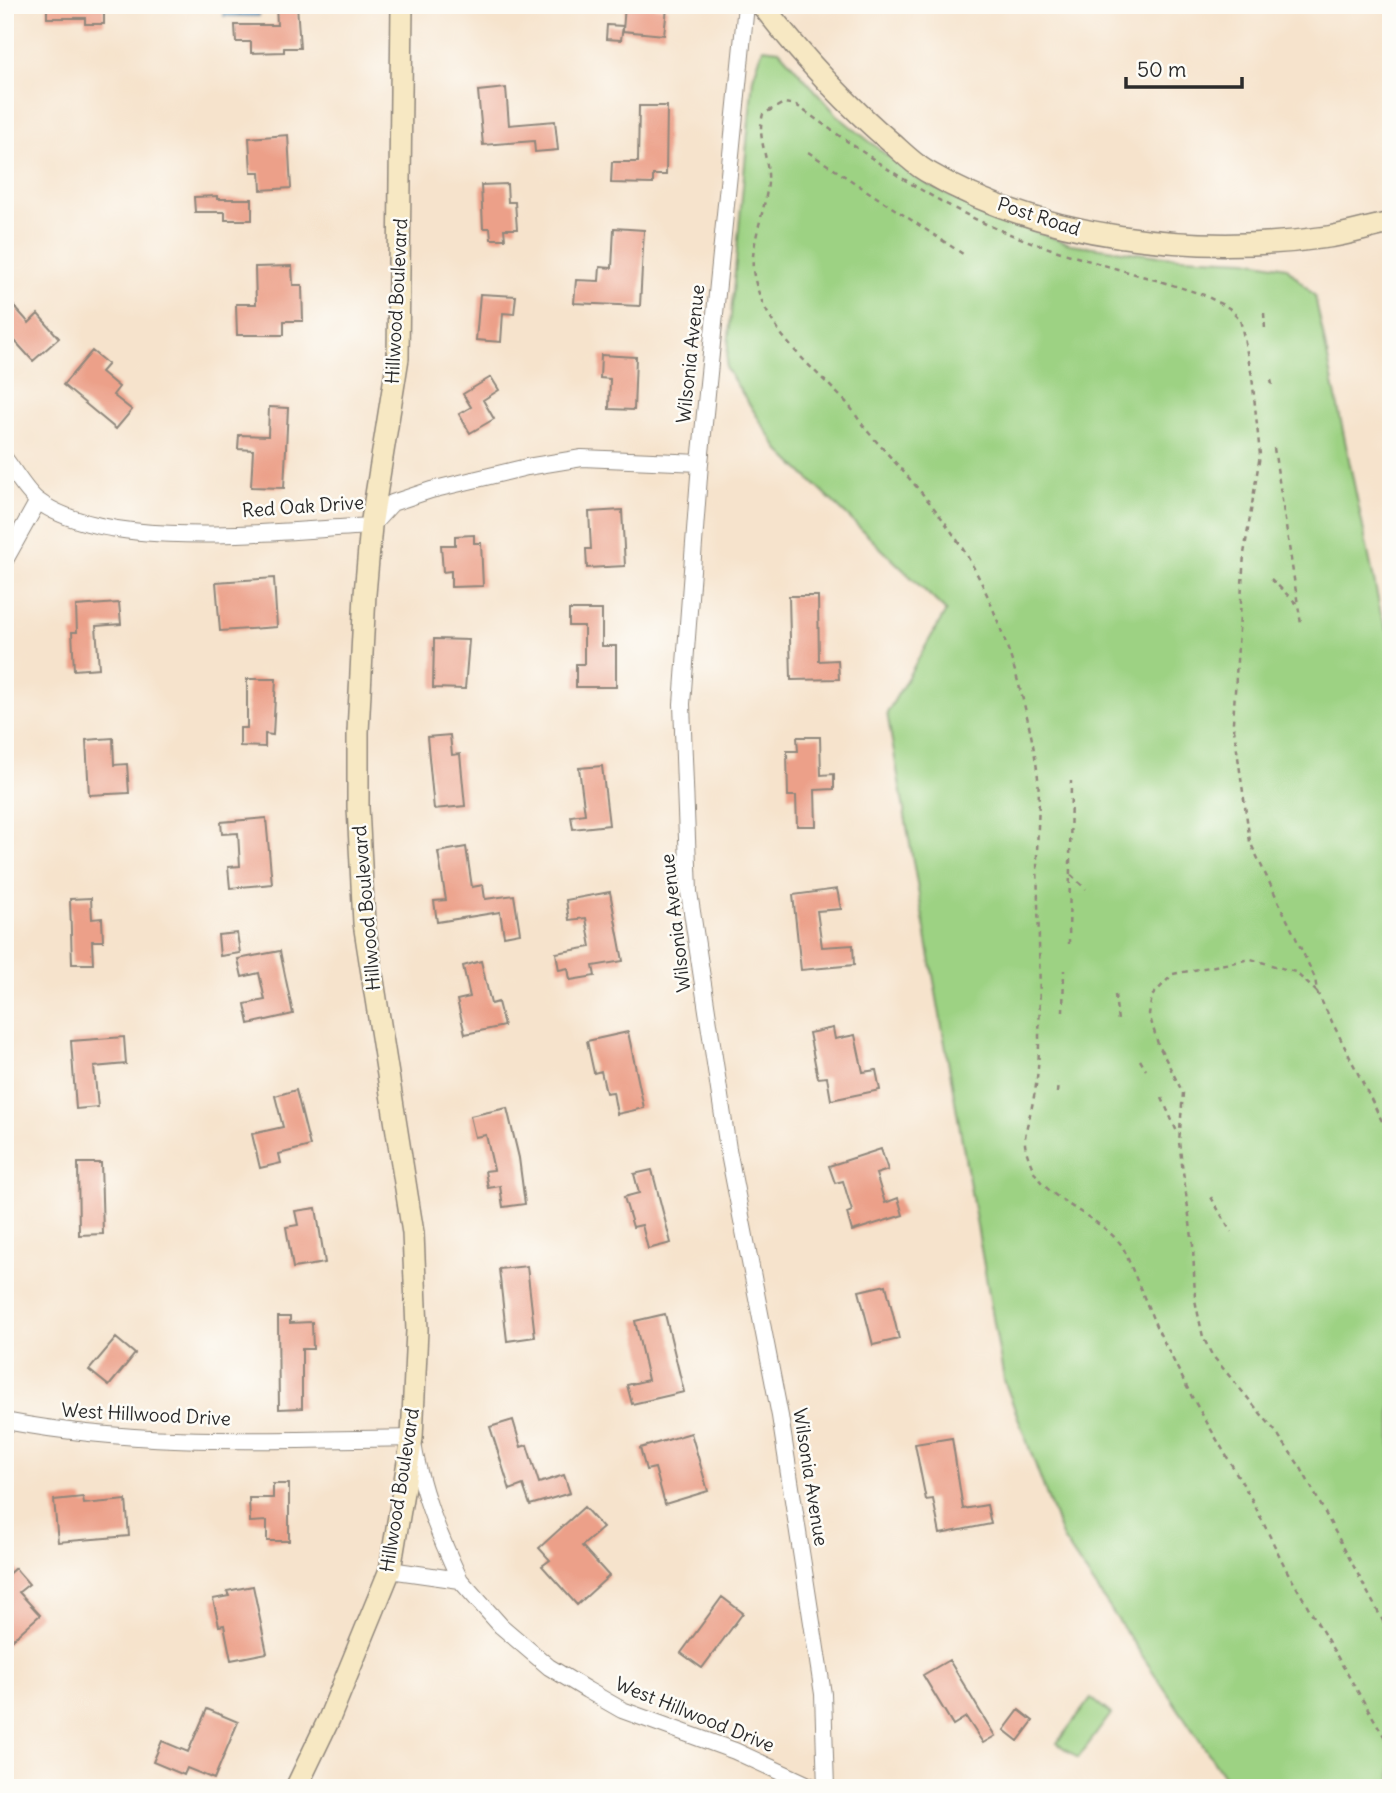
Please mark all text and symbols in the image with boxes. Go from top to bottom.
scale bar [1126,46,1242,90]
text: 50 m [1137,56,1186,83]
street label: Post Road [994,191,1084,241]
street label: Hillwood Boulevard [380,218,412,384]
street label: Wilsonia Avenue [671,283,709,425]
street label: Red Oak Drive [241,490,365,522]
street label: Hillwood Boulevard [347,824,385,992]
street label: Wilsonia Avenue [655,852,695,994]
street label: West Hillwood Drive [61,1398,231,1430]
street label: Hillwood Boulevard [374,1406,424,1574]
street label: Wilsonia Avenue [788,1406,834,1548]
street label: West Hillwood Drive [612,1671,778,1757]

